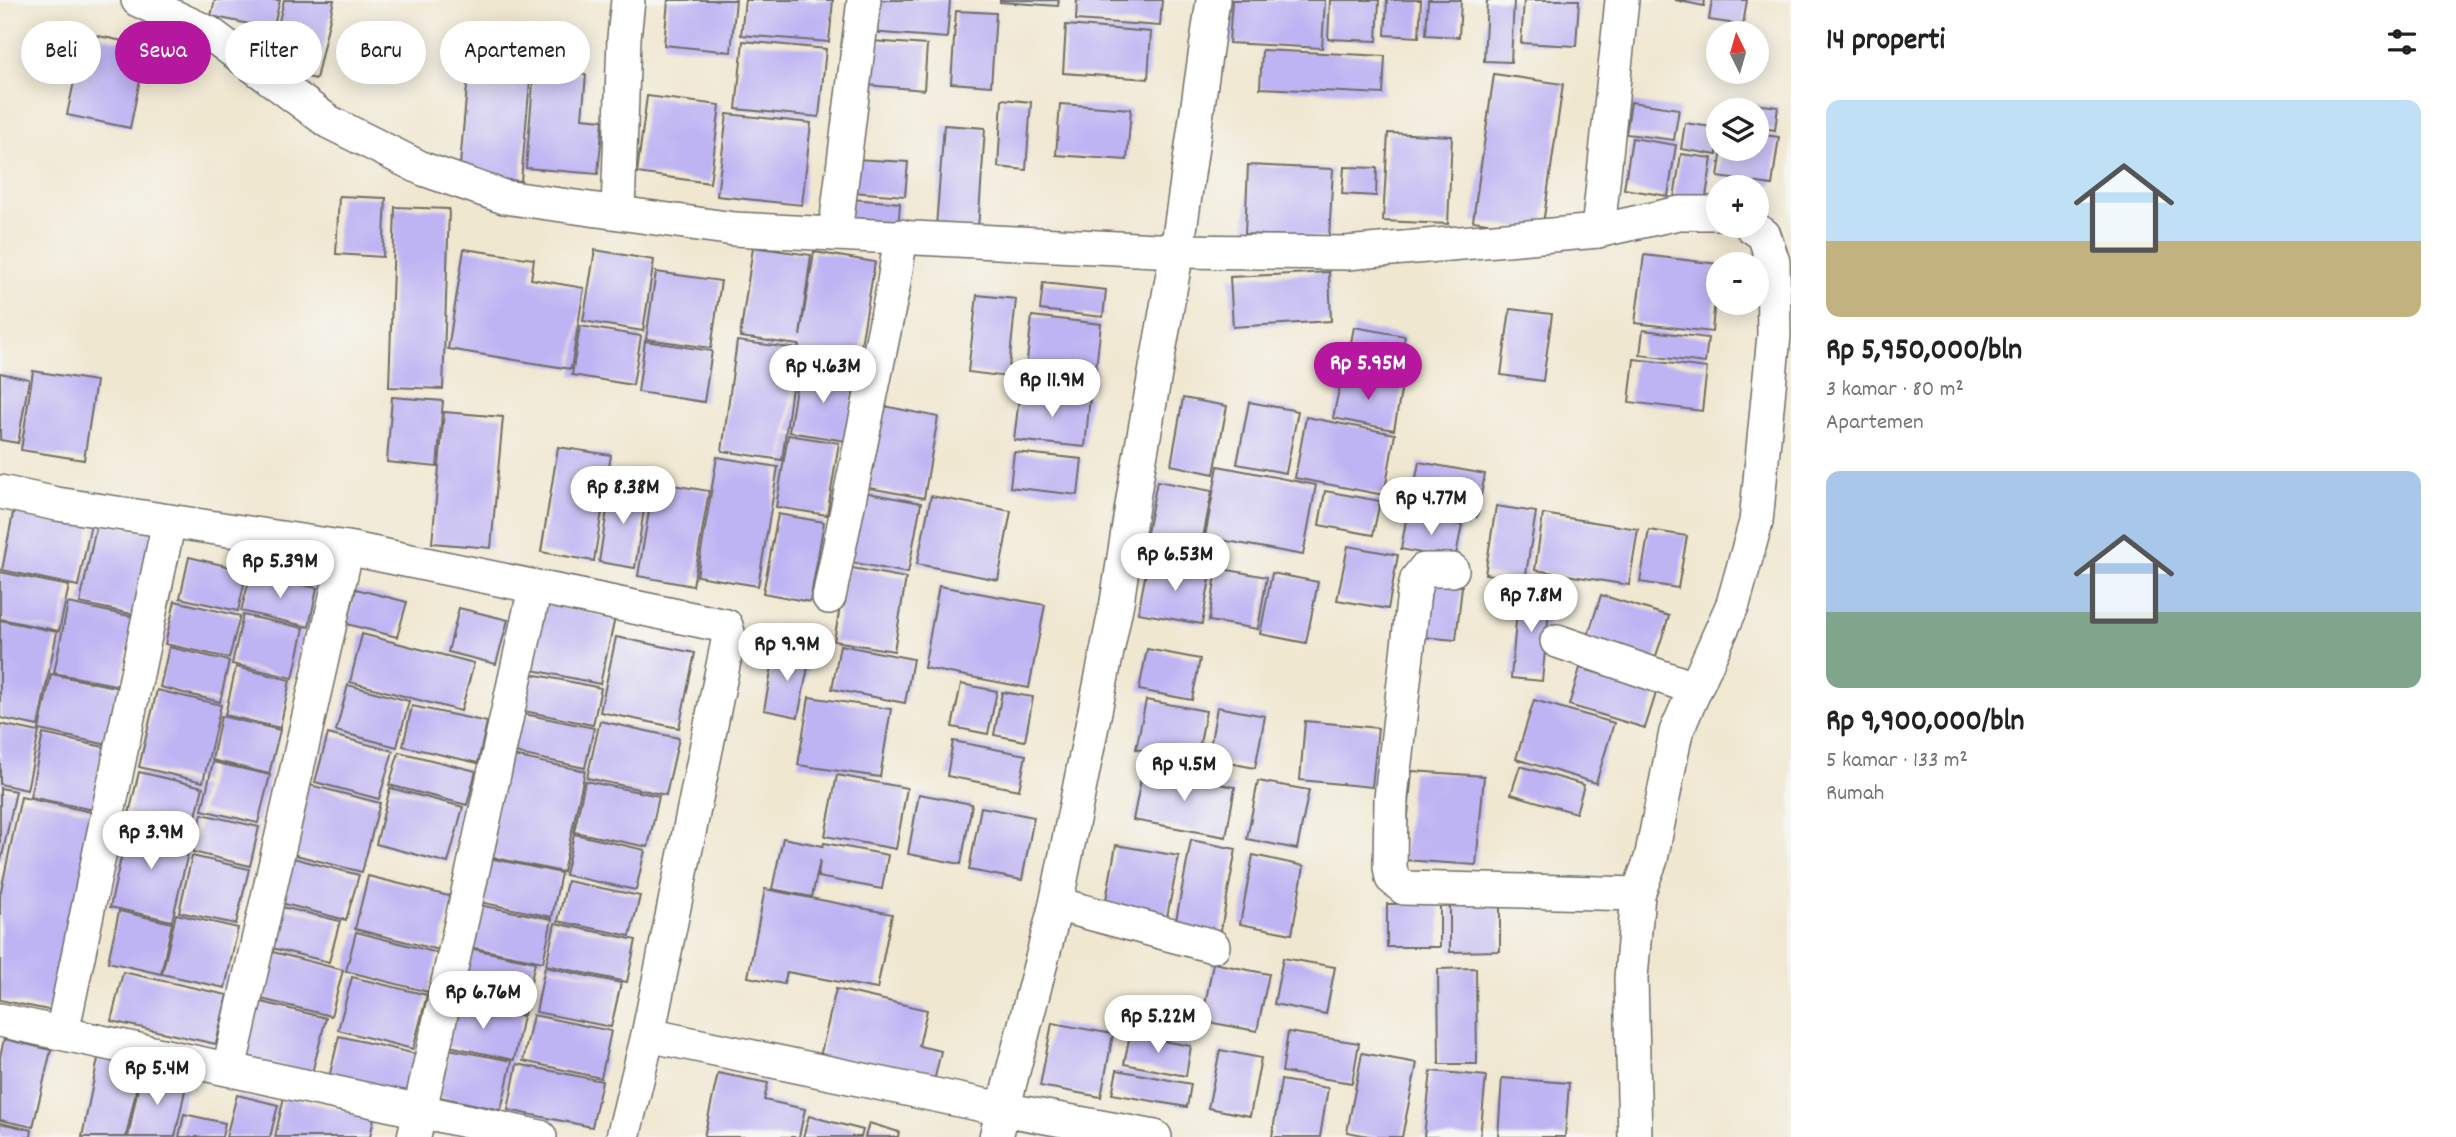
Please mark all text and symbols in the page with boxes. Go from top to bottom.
chip: Beli [21,21,101,84]
chip: Sewa [115,21,211,84]
chip: Filter [225,21,322,84]
chip: Baru [336,21,426,84]
chip: Apartemen [440,21,590,84]
north arrow [1706,21,1769,84]
map controls [1706,21,1769,315]
text: 14 properti [1826,21,1945,64]
icon: filters [2383,23,2421,61]
button: layers [1706,98,1769,161]
icon: home [2061,145,2187,271]
button: + [1706,175,1769,238]
button: − [1706,252,1769,315]
text: Rp 5,950,000/bln [1826,331,2022,374]
pin: Rp 5.95M [1296,342,1440,402]
pin: Rp 4.63M [751,346,895,405]
text: Rp 5.95M [1330,348,1406,381]
text: Rp 4.63M [785,351,861,384]
pin: Rp 11.9M [980,360,1124,419]
text: Rp 11.9M [1020,365,1084,398]
text: 3 kamar · 80 m² [1826,374,1964,407]
text: Apartemen [1826,407,1924,440]
pin: Rp 8.38M [551,466,695,526]
text: Rp 8.38M [586,472,660,505]
pin: Rp 4.77M [1359,477,1503,537]
text: Rp 4.77M [1395,483,1467,516]
icon: home [2061,516,2187,642]
pin: Rp 6.53M [1103,534,1247,593]
text: Rp 6.53M [1137,539,1213,572]
pin: Rp 5.39M [208,540,352,600]
text: Rp 5.39M [242,546,318,579]
pin: Rp 7.8M [1466,574,1596,634]
text: Rp 7.8M [1500,580,1562,613]
pin: Rp 9.9M [722,624,852,683]
text: Rp 9.9M [754,629,820,662]
text: Rp 9,900,000/bln [1826,702,2024,745]
pin: Rp 4.5M [1119,744,1249,803]
text: 5 kamar · 133 m² [1826,745,1968,778]
text: Rp 4.5M [1152,749,1216,782]
text: Rumah [1826,778,1884,811]
pin: Rp 3.9M [86,812,216,871]
text: Rp 3.9M [118,817,184,850]
pin: Rp 6.76M [411,972,555,1031]
text: Rp 6.76M [445,977,521,1010]
pin: Rp 5.22M [1086,996,1230,1055]
text: Rp 5.22M [1120,1001,1196,1034]
pin: Rp 5.4M [92,1048,222,1107]
text: Rp 5.4M [125,1053,189,1086]

